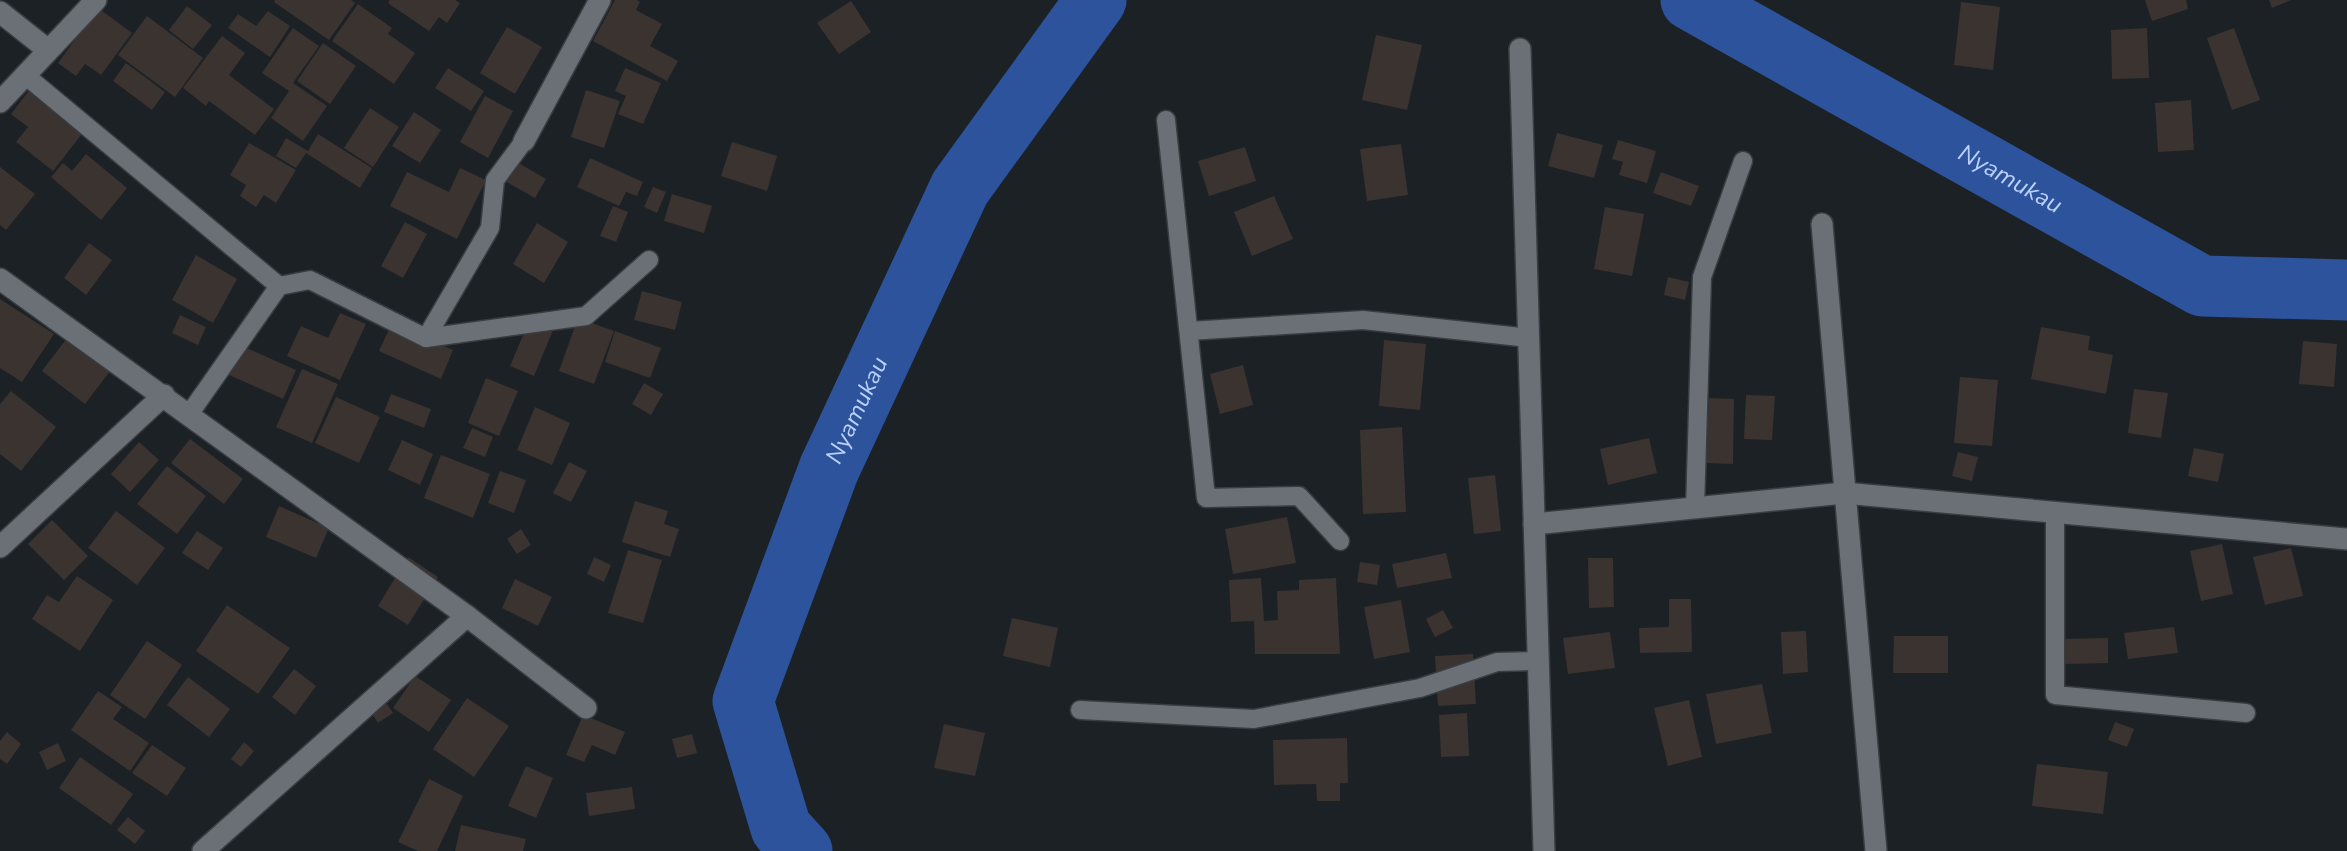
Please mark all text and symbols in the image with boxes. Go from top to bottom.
water label: Nyamukau [1953,137,2068,221]
water label: Nyamukau [818,351,895,469]

